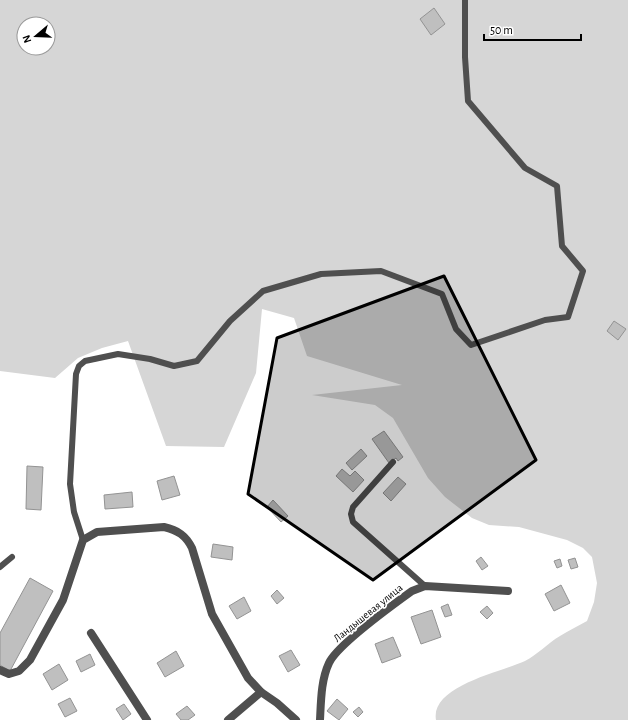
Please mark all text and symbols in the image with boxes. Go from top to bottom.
north arrow [16,16,56,56]
scale bar [484,16,581,42]
text: 50 m [490,24,513,36]
text: N [21,34,33,45]
street label: Ландышевая улица [331,582,405,644]

